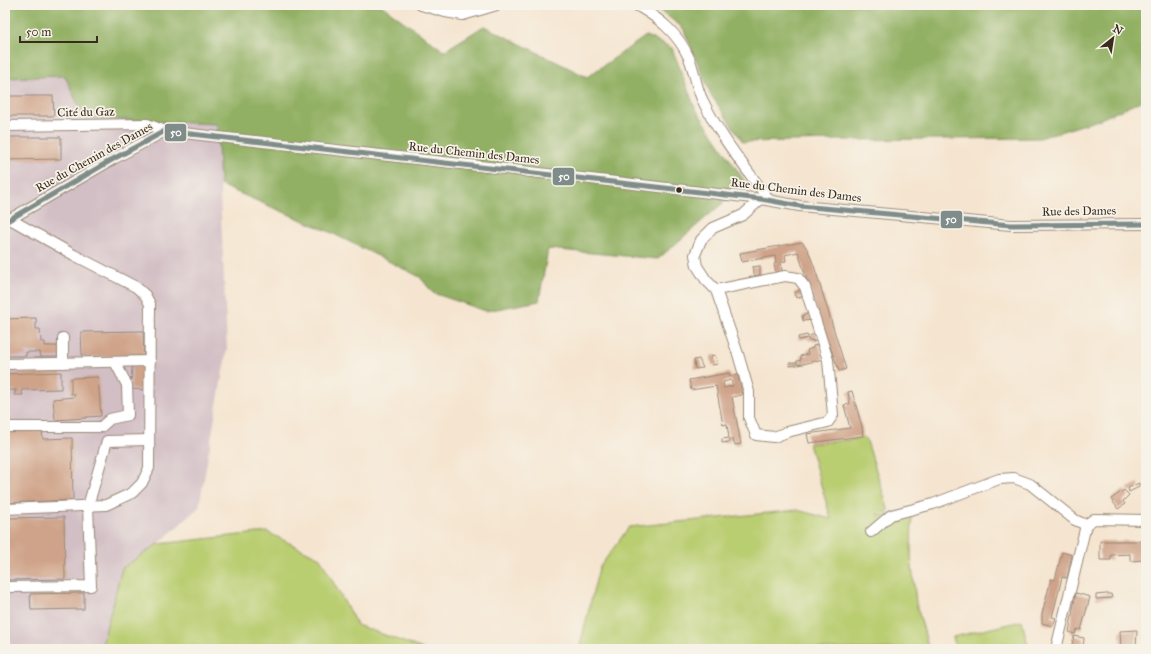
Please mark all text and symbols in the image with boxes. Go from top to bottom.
scale bar [20,18,97,44]
north arrow [1093,18,1133,58]
text: N [1110,22,1126,38]
text: 50 m [26,25,51,39]
street label: Cité du Gaz [57,104,115,120]
street label: Rue du Chemin des Dames [33,119,155,195]
line badge: 50 [164,123,187,142]
text: 50 [170,126,182,139]
street label: Rue du Chemin des Dames [408,139,540,167]
line badge: 50 [552,167,575,186]
text: 50 [558,170,570,183]
street label: Rue du Chemin des Dames [730,175,862,205]
unlabelled marker [674,185,684,195]
street label: Rue des Dames [1042,203,1116,219]
line badge: 50 [940,210,963,229]
text: 50 [945,213,957,226]

